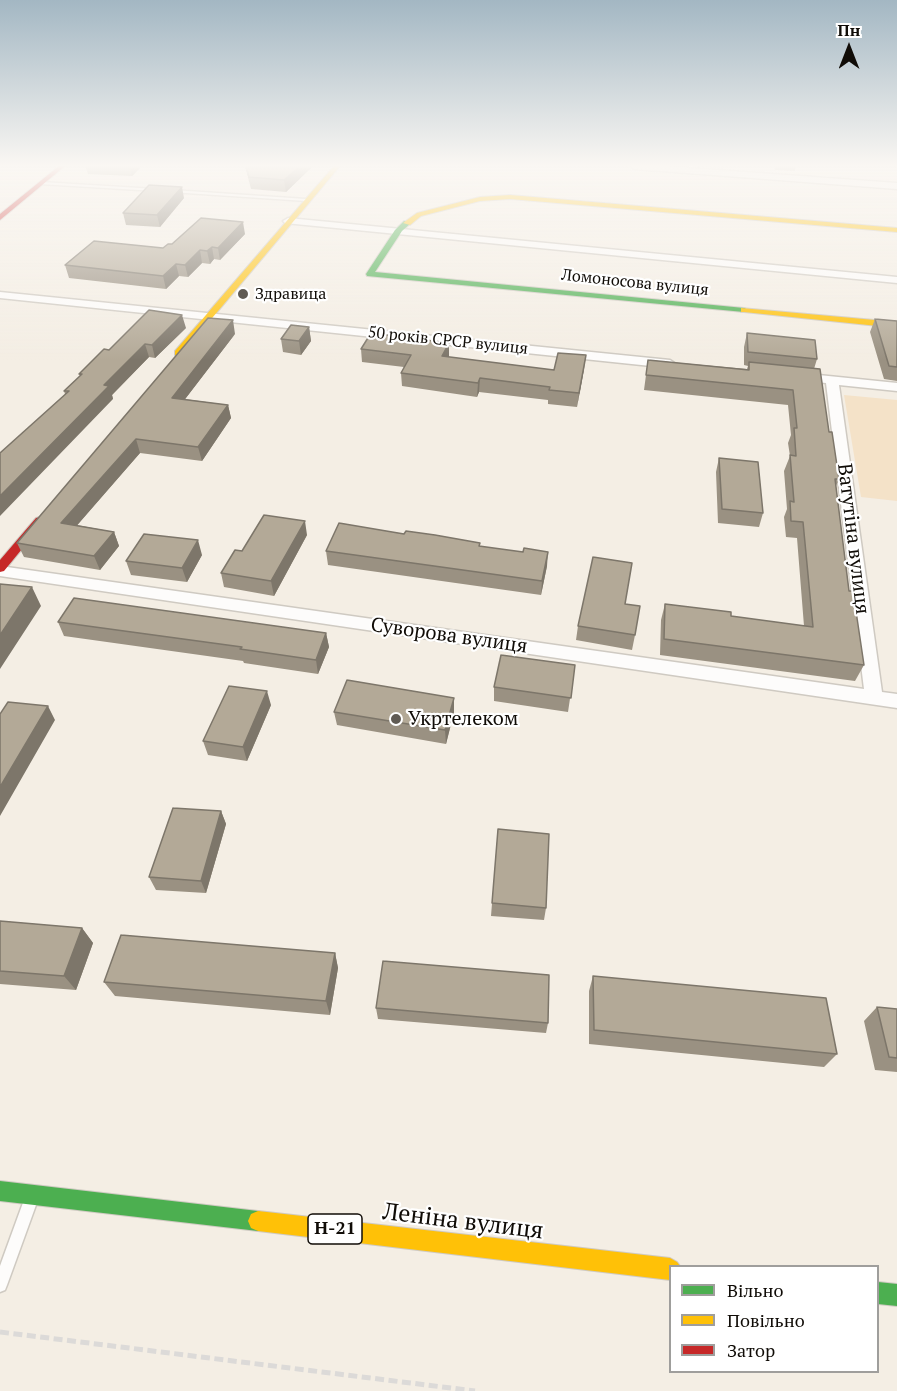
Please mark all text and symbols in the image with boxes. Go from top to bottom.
north arrow [819,18,879,78]
text: Пн [838,19,860,41]
street label: Ломоносова вулиця [560,266,710,300]
place label: Здравица [255,284,326,304]
marker: Здравица [236,287,250,301]
street label: 50 років СРСР вулиця [367,323,529,359]
street label: Ватутіна вулиця [832,462,874,616]
street label: Суворова вулиця [369,613,529,659]
place label: Укртелеком [408,707,519,731]
marker: Укртелеком [389,712,403,726]
street label: Леніна вулиця [381,1198,545,1246]
road number: Н-21 [308,1214,362,1244]
legend [669,1265,879,1373]
text: Вільно [727,1278,783,1302]
text: Повільно [727,1308,805,1332]
text: Затор [727,1338,775,1362]

